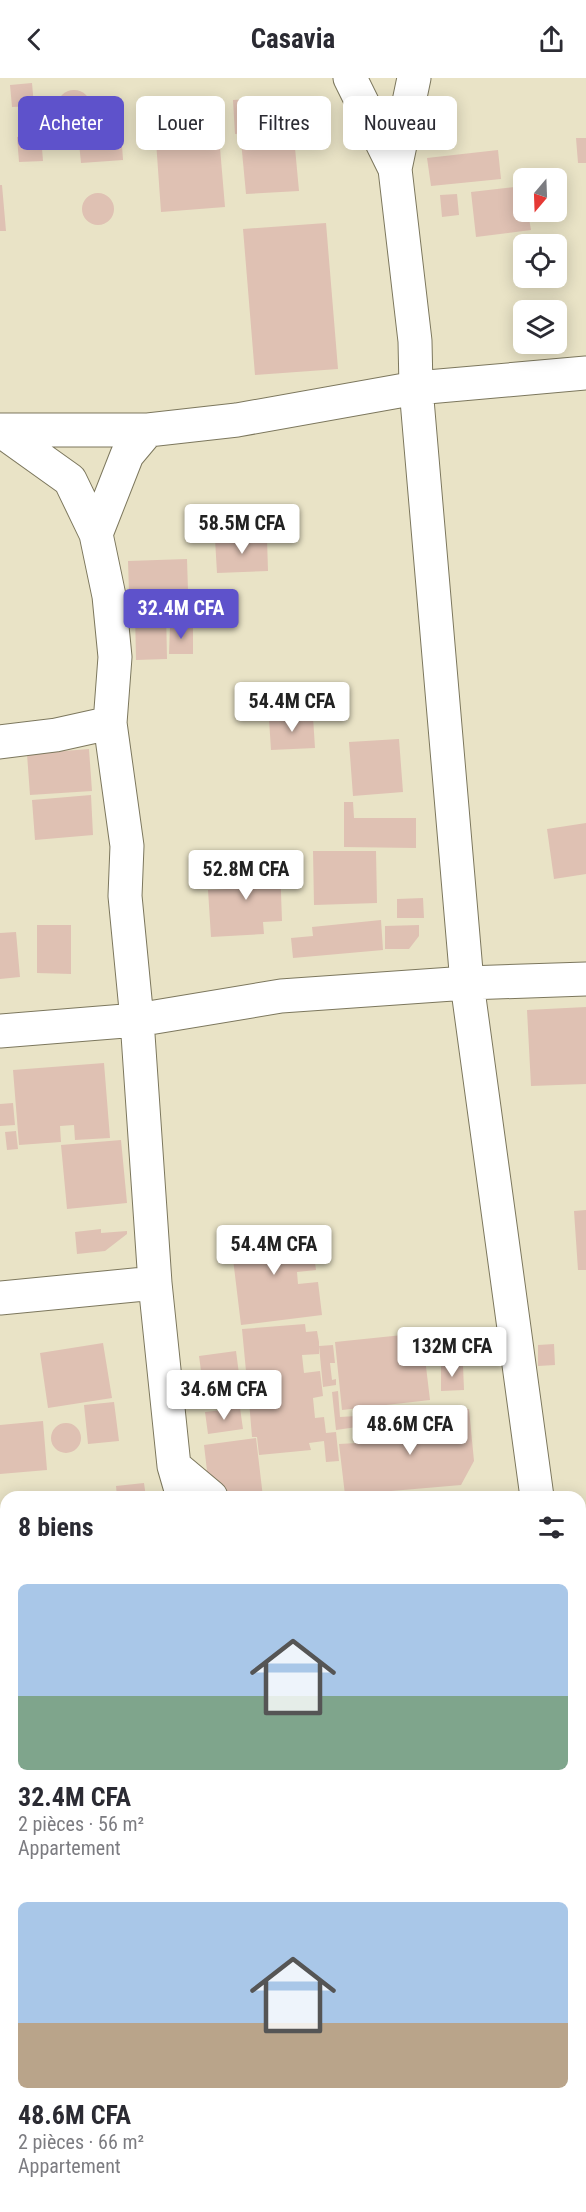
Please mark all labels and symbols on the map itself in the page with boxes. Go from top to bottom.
north arrow [513,168,567,222]
pin: 58.5M CFA [173,504,311,555]
pin: 32.4M CFA [112,589,250,640]
pin: 54.4M CFA [223,682,361,733]
pin: 52.8M CFA [177,850,315,901]
pin: 54.4M CFA [205,1225,343,1276]
pin: 132M CFA [390,1327,514,1378]
pin: 34.6M CFA [155,1370,293,1421]
pin: 48.6M CFA [341,1405,479,1456]

